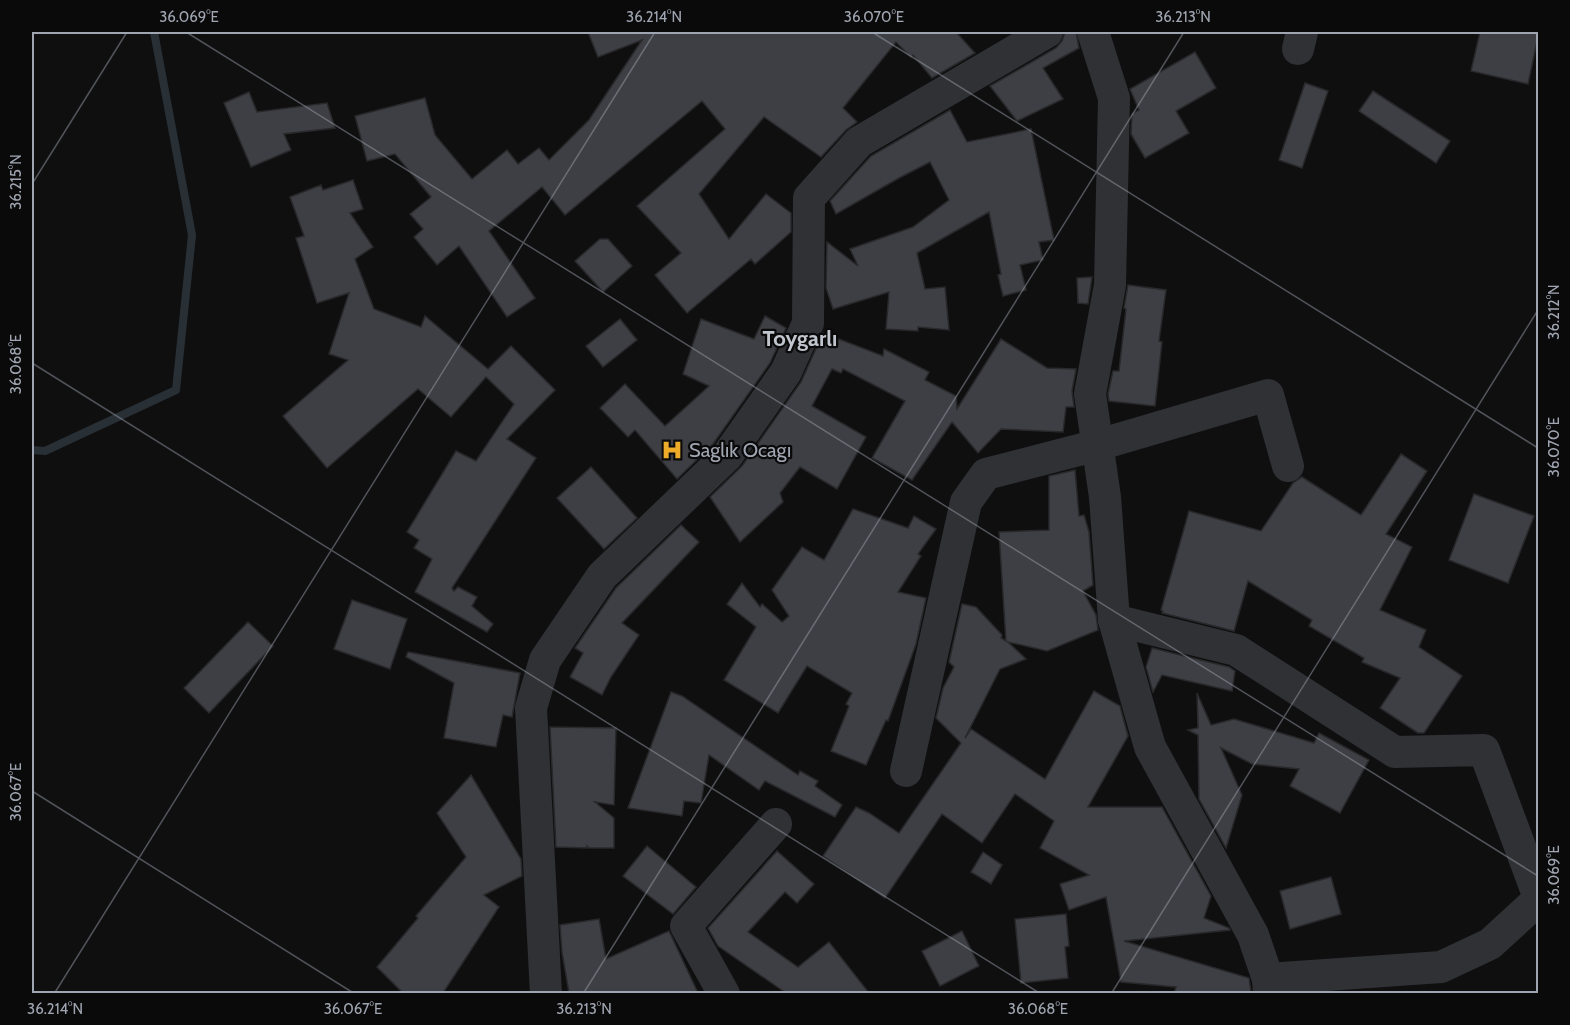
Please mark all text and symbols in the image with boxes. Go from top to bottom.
text: 36.069°E [159,8,219,26]
text: 36.214°N [626,8,682,26]
text: 36.070°E [844,8,904,26]
text: 36.213°N [1155,8,1211,26]
text: 36.215°N [7,154,25,210]
text: 36.212°N [1545,284,1563,340]
district label: Toygarlı [763,325,837,352]
text: 36.068°E [7,334,25,394]
text: 36.070°E [1545,417,1563,477]
hospital icon: Saglık Ocagı [660,438,684,462]
place label: Saglık Ocagı [689,438,791,462]
text: 36.067°E [7,763,25,821]
text: 36.069°E [1545,845,1563,905]
text: 36.214°N [27,1000,83,1018]
text: 36.067°E [324,1000,382,1018]
text: 36.213°N [556,1000,612,1018]
text: 36.068°E [1008,1000,1068,1018]

